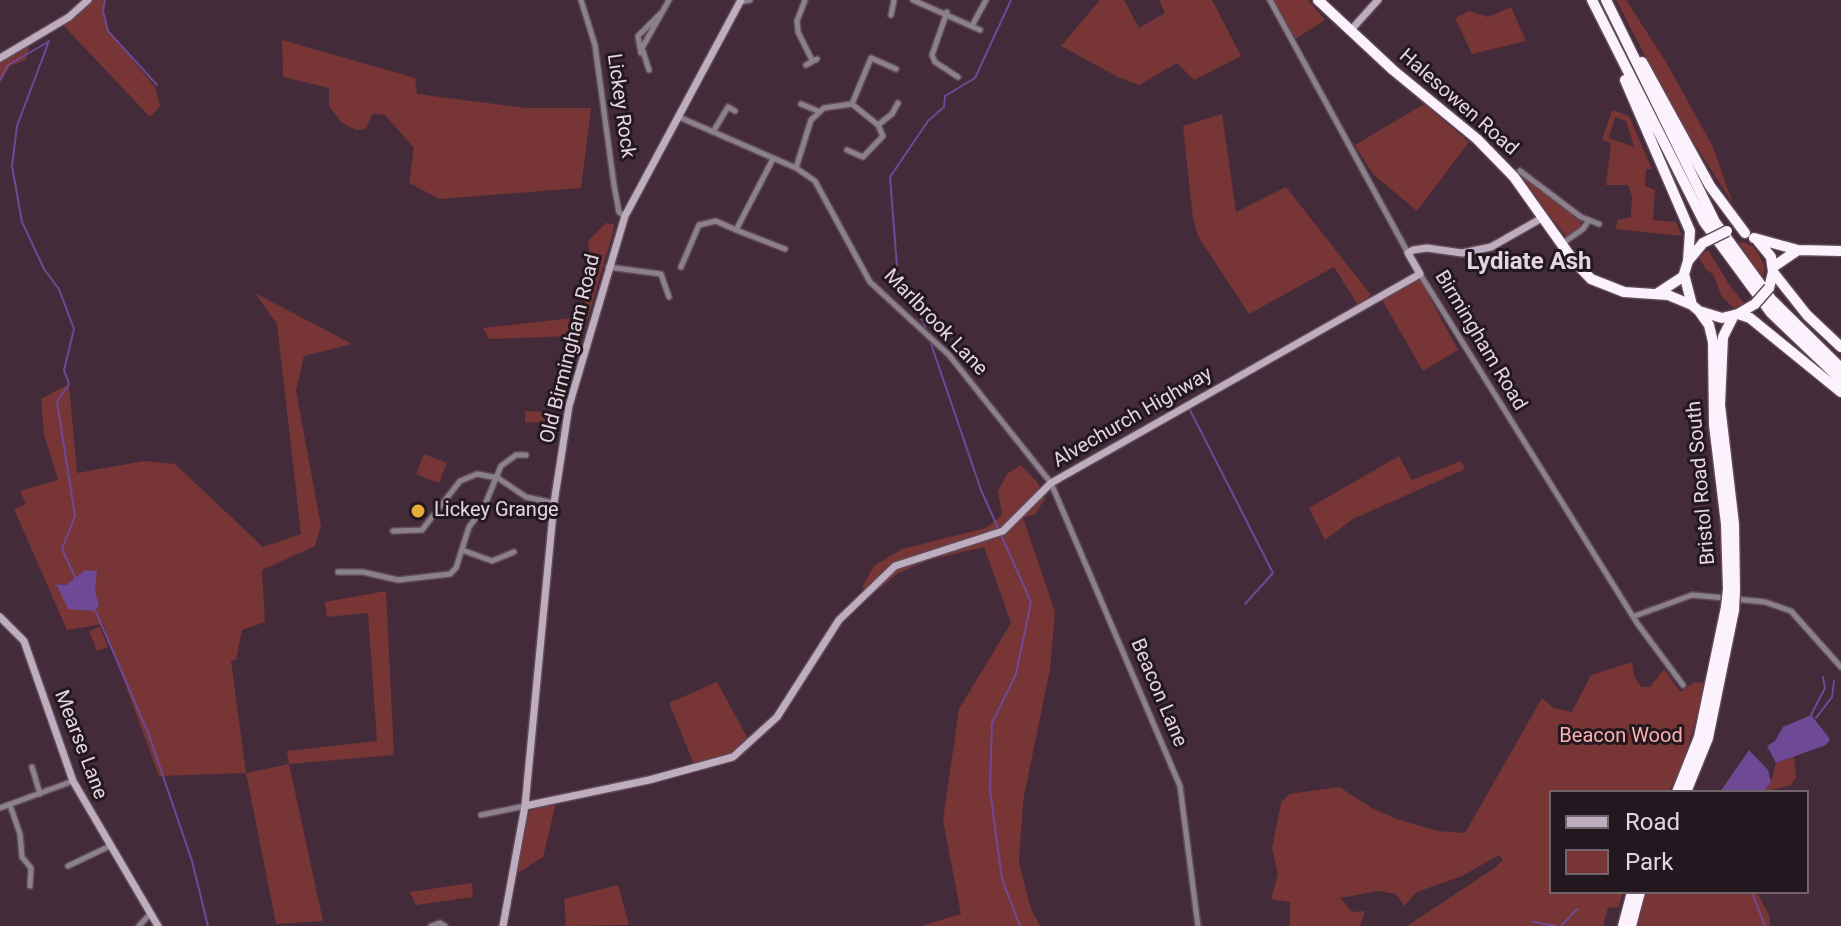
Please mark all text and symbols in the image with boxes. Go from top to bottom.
street label: Halesowen Road [1394,45,1522,161]
street label: Lickey Rock [601,52,639,160]
district label: Lydiate Ash [1466,249,1592,277]
street label: Old Birmingham Road [536,252,606,446]
street label: Marlbrook Lane [878,265,992,381]
street label: Birmingham Road [1429,267,1531,415]
street label: Alvechurch Highway [1049,363,1217,473]
street label: Bristol Road South [1683,400,1721,566]
place label: Lickey Grange [434,499,559,523]
marker: Lickey Grange [409,502,427,520]
street label: Beacon Lane [1124,635,1192,751]
street label: Mearse Lane [48,687,112,803]
park label: Beacon Wood [1559,725,1683,749]
legend [1549,790,1809,894]
text: Road [1625,808,1680,836]
text: Park [1625,848,1673,876]

